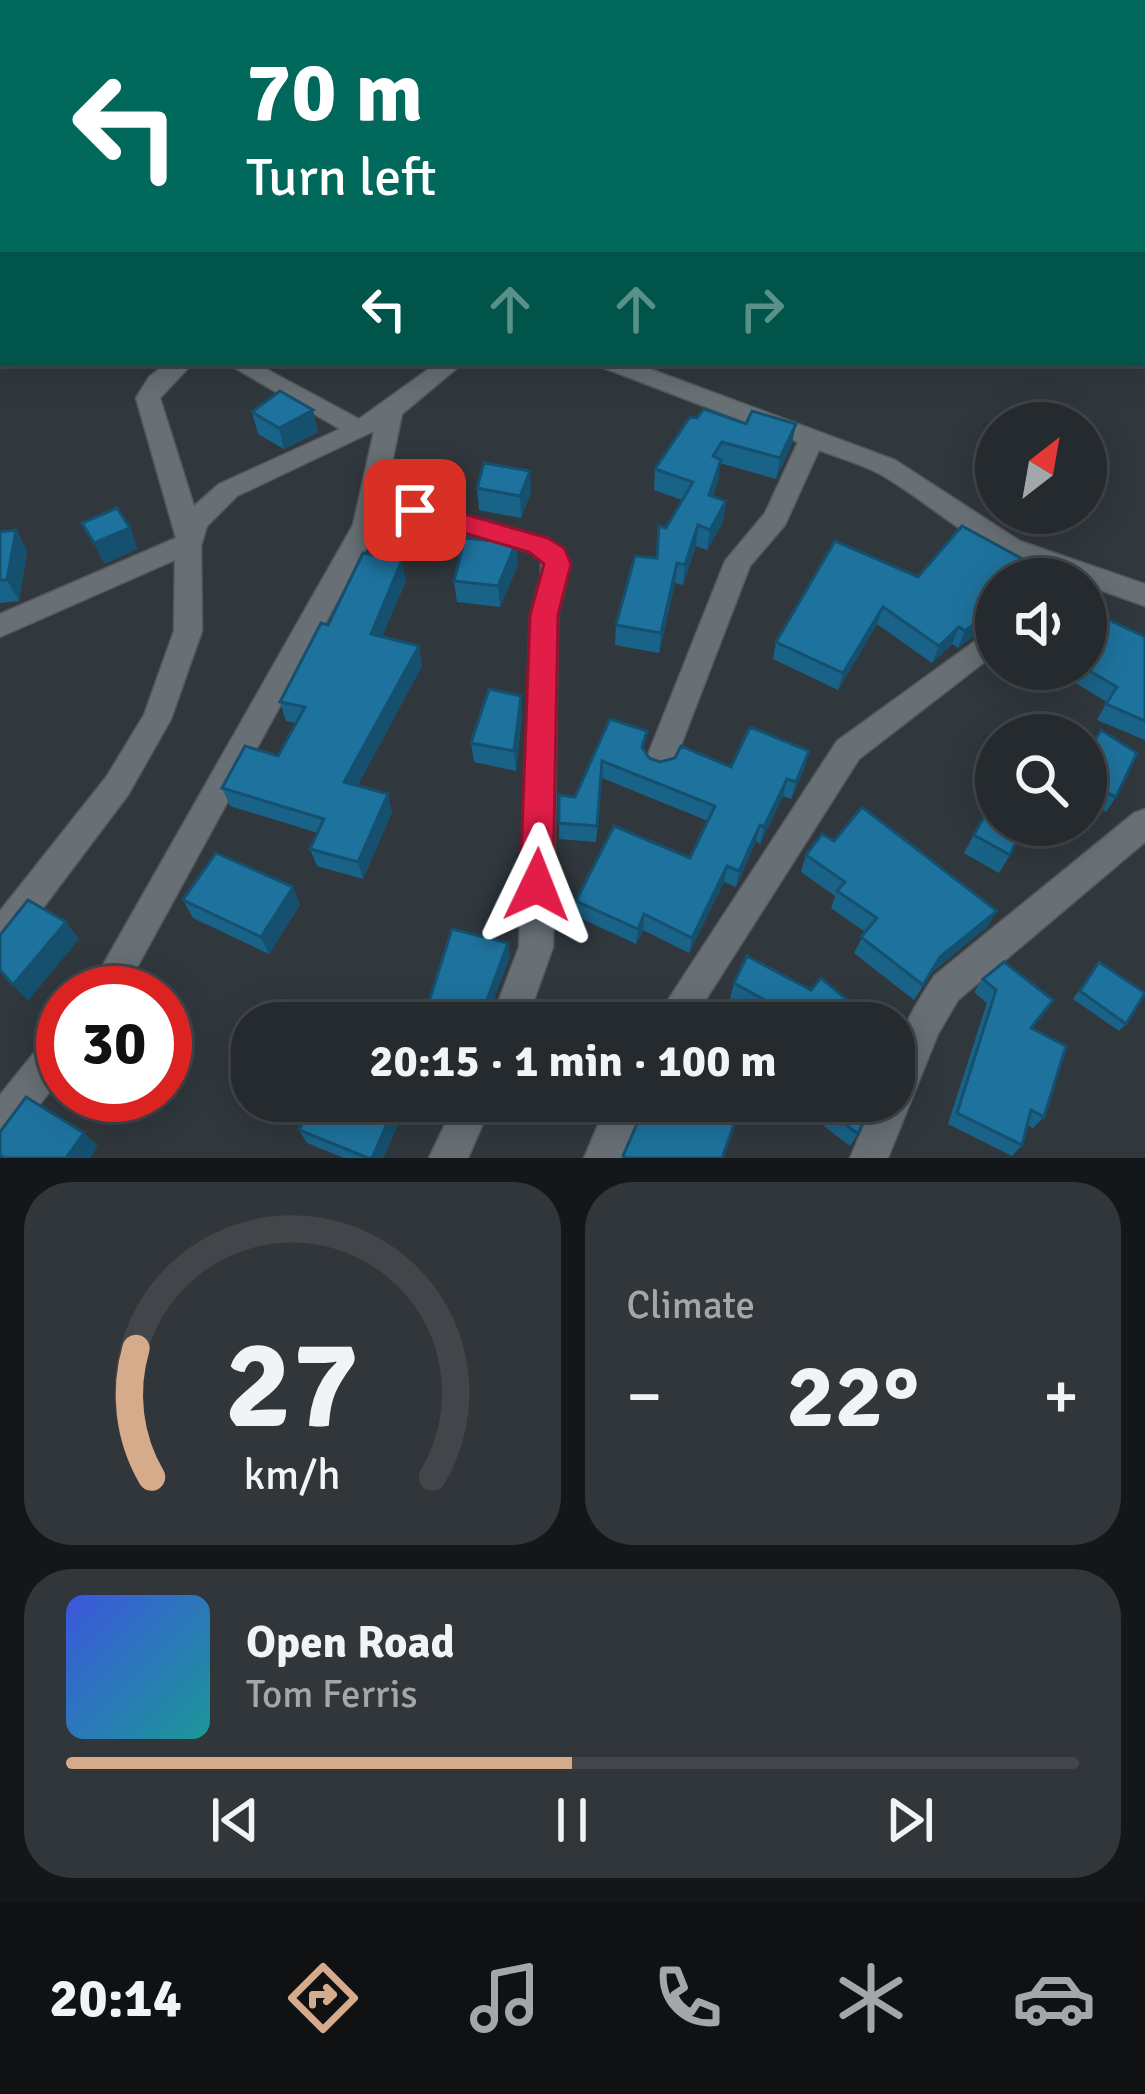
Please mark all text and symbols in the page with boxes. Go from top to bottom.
text: 70 m [246,41,423,145]
icon: left [48,48,204,204]
text: Turn left [246,144,436,211]
icon: left [351,276,417,342]
icon: ahead [477,276,543,342]
icon: ahead [603,276,669,342]
icon: right [729,276,795,342]
north arrow [975,402,1107,534]
map controls [975,402,1107,846]
pin [364,459,466,561]
icon: arrive [382,477,448,543]
button: sound [975,558,1107,690]
button: search [975,714,1107,846]
position arrow [474,822,600,948]
speed limit sign: 30 [36,966,192,1122]
text: 20:15 · 1 min · 100 m [369,1034,777,1089]
text: Climate [627,1281,755,1329]
text: 27 [225,1309,360,1462]
text: 22° [786,1341,919,1452]
text: − [627,1356,662,1437]
text: + [1043,1356,1079,1437]
text: km/h [244,1448,341,1501]
text: Open Road [246,1615,455,1670]
text: Tom Ferris [246,1670,418,1718]
icon: previous [202,1787,268,1853]
icon: pause [539,1787,605,1853]
icon: next [877,1787,943,1853]
icon: directions [281,1956,365,2040]
icon: music [463,1956,547,2040]
icon: phone [646,1956,730,2040]
icon: climate [829,1956,913,2040]
icon: car [1012,1956,1096,2040]
text: 20:14 [49,1965,182,2032]

